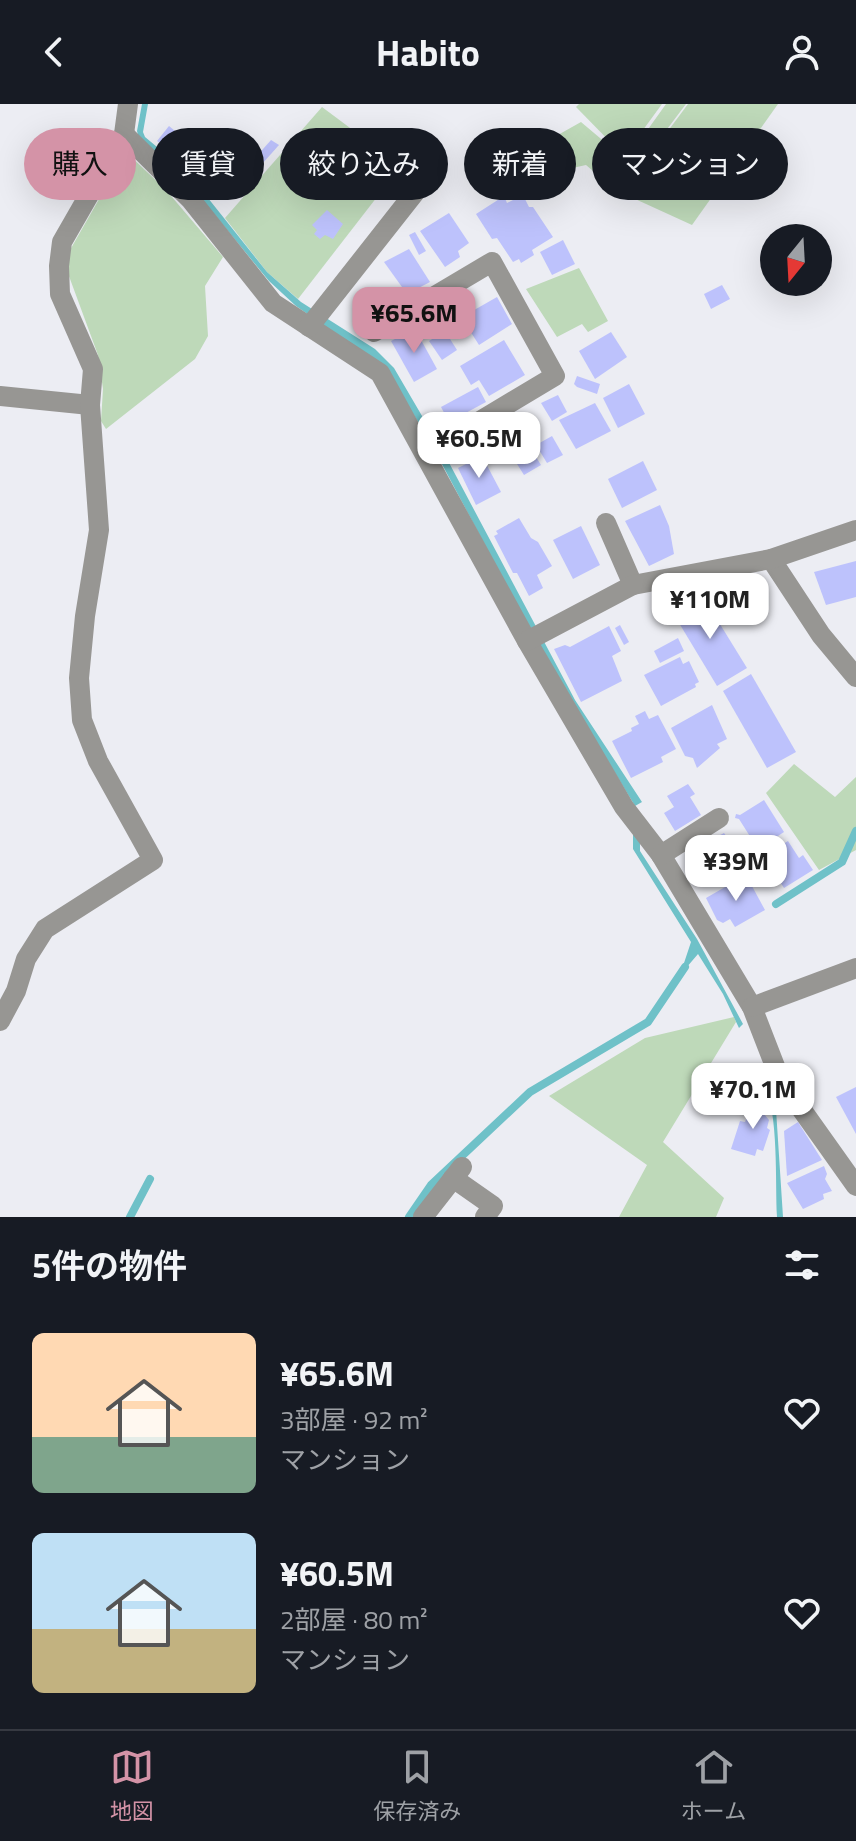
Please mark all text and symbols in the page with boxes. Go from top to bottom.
text: Habito [376,25,480,80]
icon: back [32,30,76,74]
icon: person [780,30,824,74]
chip: 購入 [24,128,136,200]
chip: 賃貸 [152,128,264,200]
chip: 絞り込み [280,128,448,200]
chip: 新着 [464,128,576,200]
chip: マンション [592,128,788,200]
north arrow [760,224,832,296]
map controls [760,224,832,296]
pin: ¥65.6M [349,287,479,355]
text: ¥65.6M [370,293,458,332]
pin: ¥60.5M [414,412,544,480]
text: ¥60.5M [435,418,523,457]
pin: ¥110M [654,573,766,641]
text: ¥110M [670,579,750,618]
pin: ¥39M [689,835,783,903]
text: ¥39M [703,841,769,880]
pin: ¥70.1M [688,1063,818,1131]
text: ¥70.1M [709,1069,797,1108]
text: 5件の物件 [32,1239,187,1291]
icon: filters [780,1243,824,1287]
text: ¥65.6M [280,1347,394,1399]
icon: home [96,1365,192,1461]
icon: heart [780,1391,824,1435]
text: 3部屋 · 92 m² [280,1400,428,1439]
text: マンション [280,1440,410,1479]
text: ¥60.5M [280,1547,394,1599]
icon: home [96,1565,192,1661]
icon: heart [780,1591,824,1635]
text: 2部屋 · 80 m² [280,1600,428,1639]
text: マンション [280,1640,410,1679]
tab: 地図 [110,1745,154,1828]
tab: 保存済み [373,1745,461,1828]
tab: ホーム [681,1745,746,1828]

